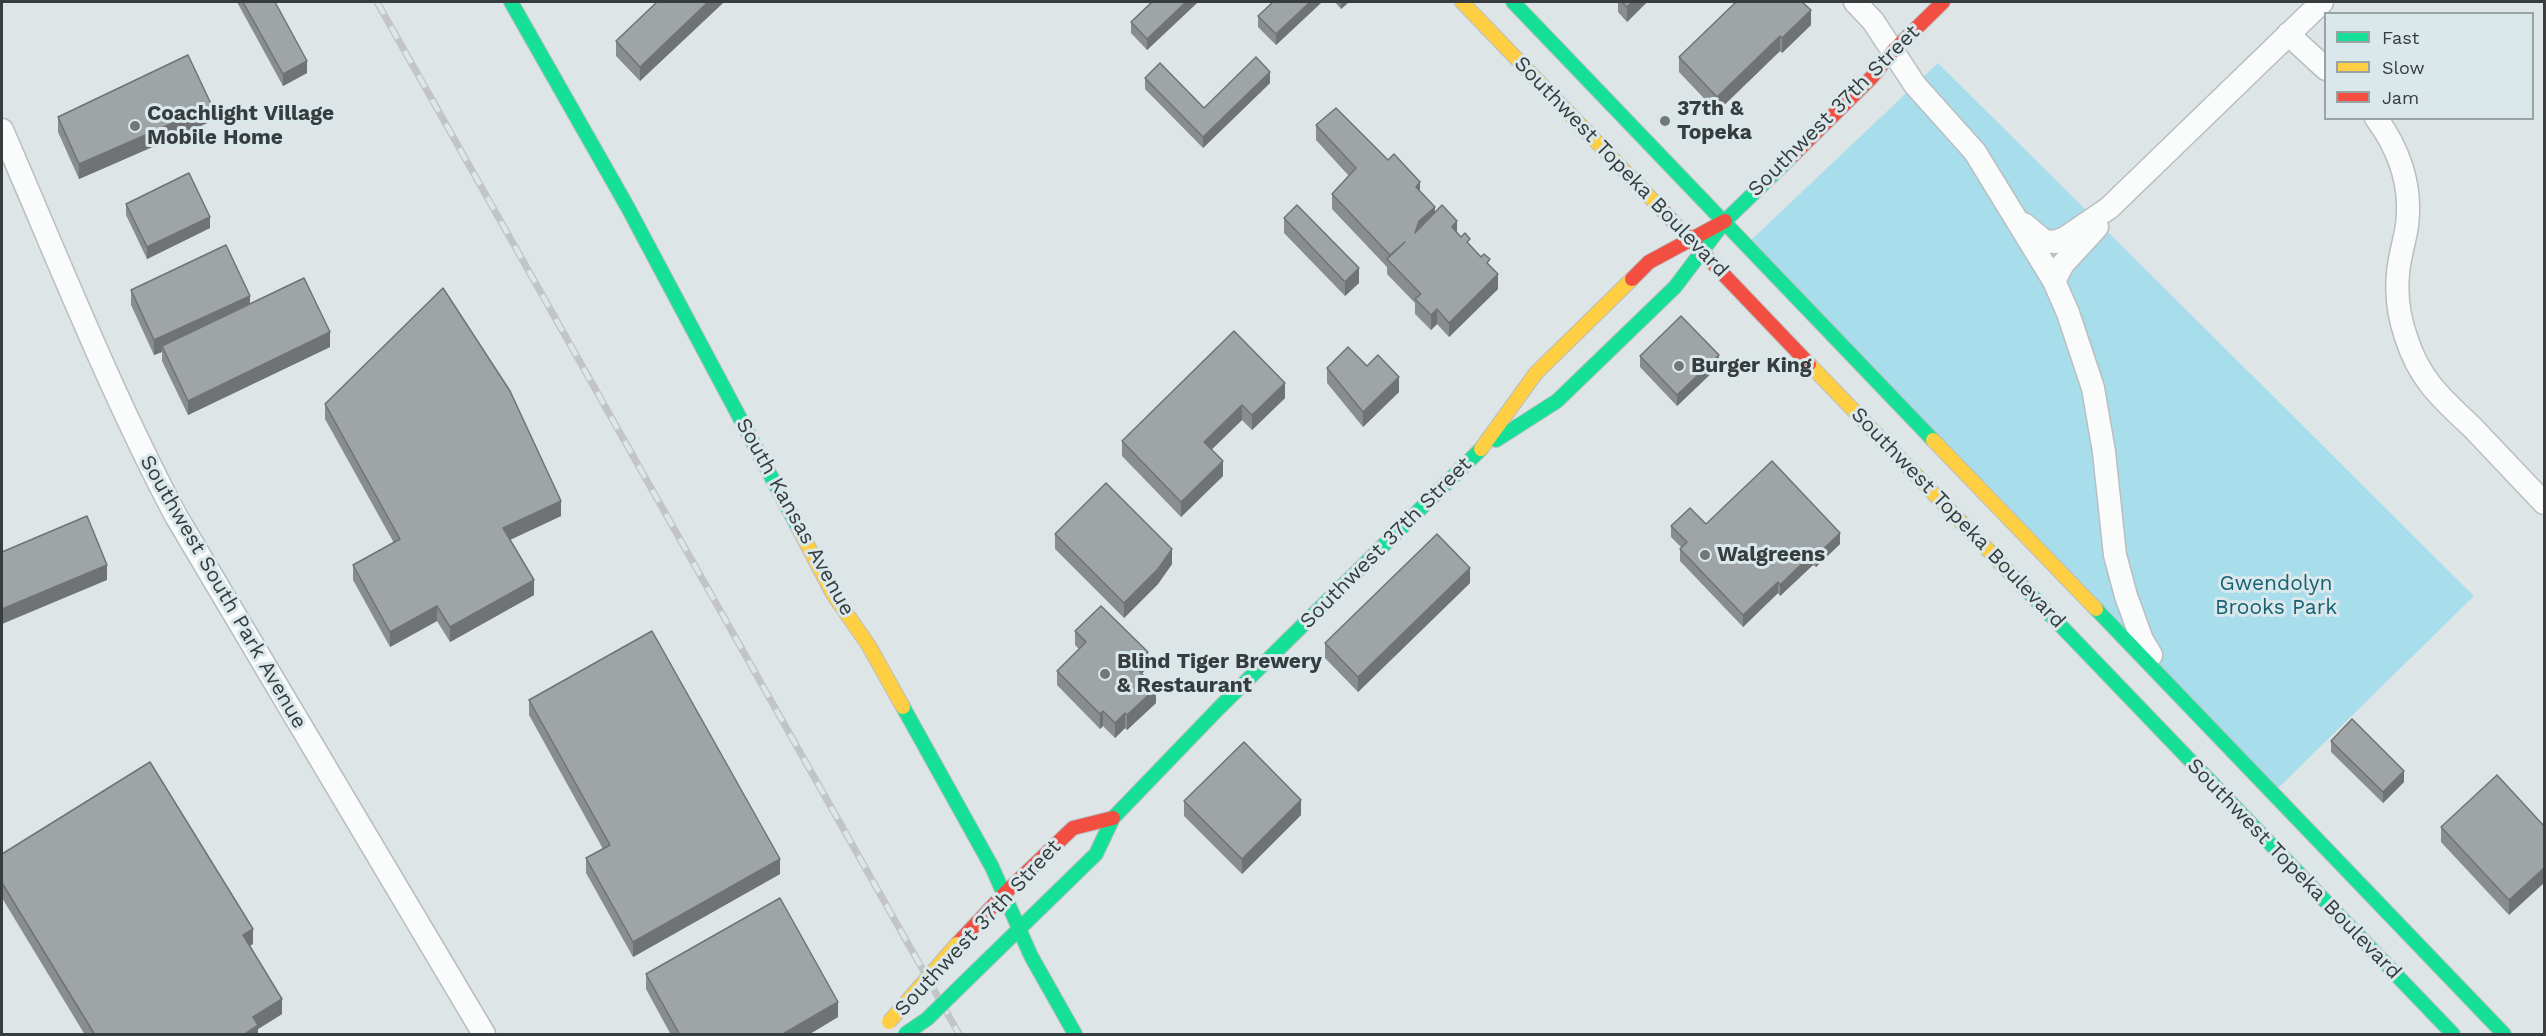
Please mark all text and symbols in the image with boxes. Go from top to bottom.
legend [2324,12,2534,120]
street label: Southwest 37th Street [1743,20,1925,202]
text: Fast [2382,27,2419,48]
street label: Southwest Topeka Boulevard [1509,51,1733,283]
text: Slow [2382,57,2425,78]
text: Jam [2382,87,2419,108]
place label: 37th & Topeka [1677,96,1752,146]
place label: Coachlight Village Mobile Home [147,101,334,151]
marker: 37th & Topeka [1658,114,1672,128]
marker: Coachlight Village Mobile Home [128,119,142,133]
place label: Burger King [1691,353,1812,379]
marker: Burger King [1672,359,1686,373]
street label: Southwest Topeka Boulevard [1846,402,2070,634]
street label: South Kansas Avenue [730,414,860,620]
street label: Southwest South Park Avenue [134,451,312,733]
street label: Southwest 37th Street [1295,452,1477,634]
place label: Walgreens [1717,542,1825,568]
marker: Walgreens [1698,548,1712,562]
park label: Gwendolyn Brooks Park [2215,571,2337,621]
place label: Blind Tiger Brewery & Restaurant [1117,649,1322,699]
marker: Blind Tiger Brewery & Restaurant [1098,667,1112,681]
street label: Southwest Topeka Boulevard [2182,753,2406,985]
street label: Southwest 37th Street [890,834,1066,1022]

